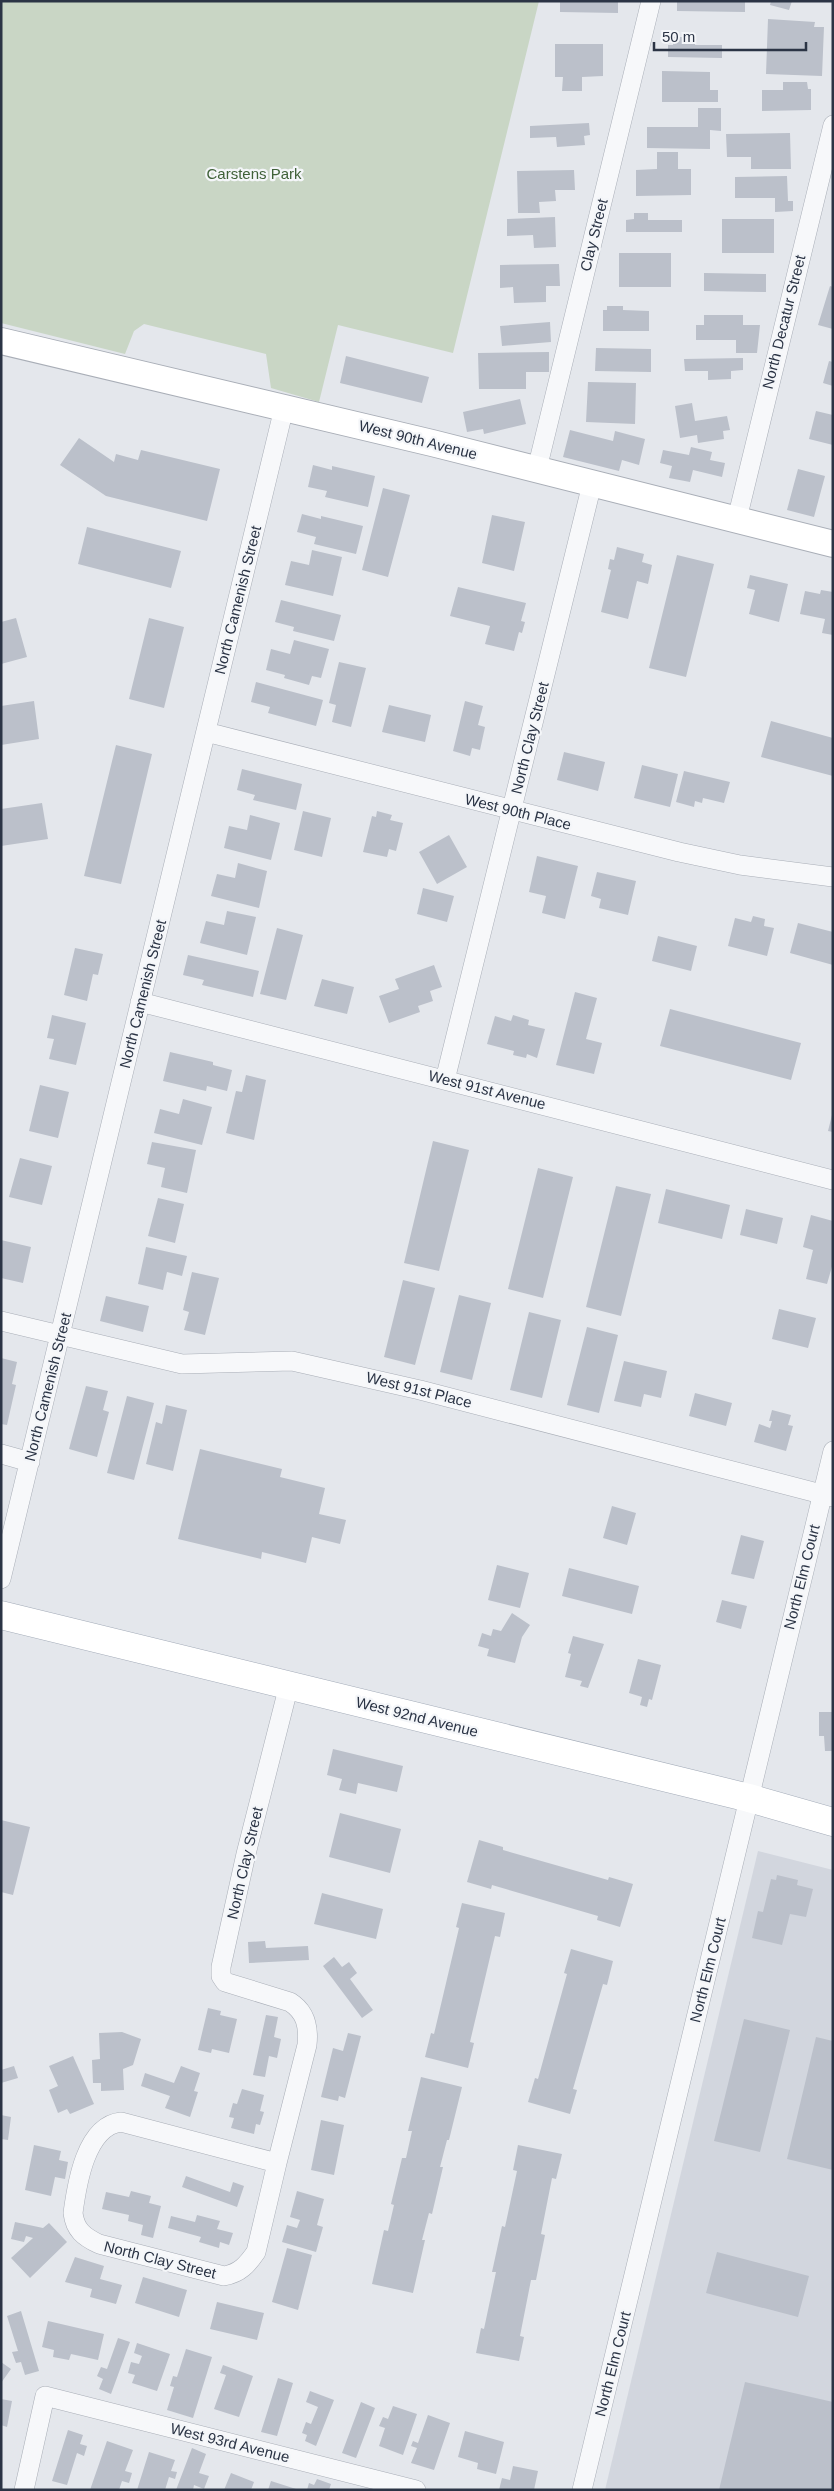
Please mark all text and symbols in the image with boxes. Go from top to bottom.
scale bar [654,20,806,52]
text: 50 m [662,28,695,45]
park label: Carstens Park [206,165,302,182]
street label: Clay Street [576,196,611,273]
street label: North Decatur Street [759,252,809,391]
street label: West 90th Avenue [357,417,479,462]
street label: North Camenish Street [211,523,264,676]
street label: North Clay Street [507,679,552,796]
street label: West 90th Place [463,790,573,833]
street label: North Camenish Street [116,917,169,1070]
street label: West 91st Avenue [427,1067,548,1112]
street label: North Camenish Street [21,1310,74,1463]
street label: West 91st Place [365,1368,474,1411]
street label: North Elm Court [780,1522,823,1631]
street label: West 92nd Avenue [354,1693,480,1740]
street label: North Clay Street [223,1804,266,1921]
street label: North Elm Court [686,1915,729,2024]
street label: North Clay Street [102,2237,219,2282]
street label: North Elm Court [591,2309,634,2418]
street label: West 93rd Avenue [169,2420,291,2466]

